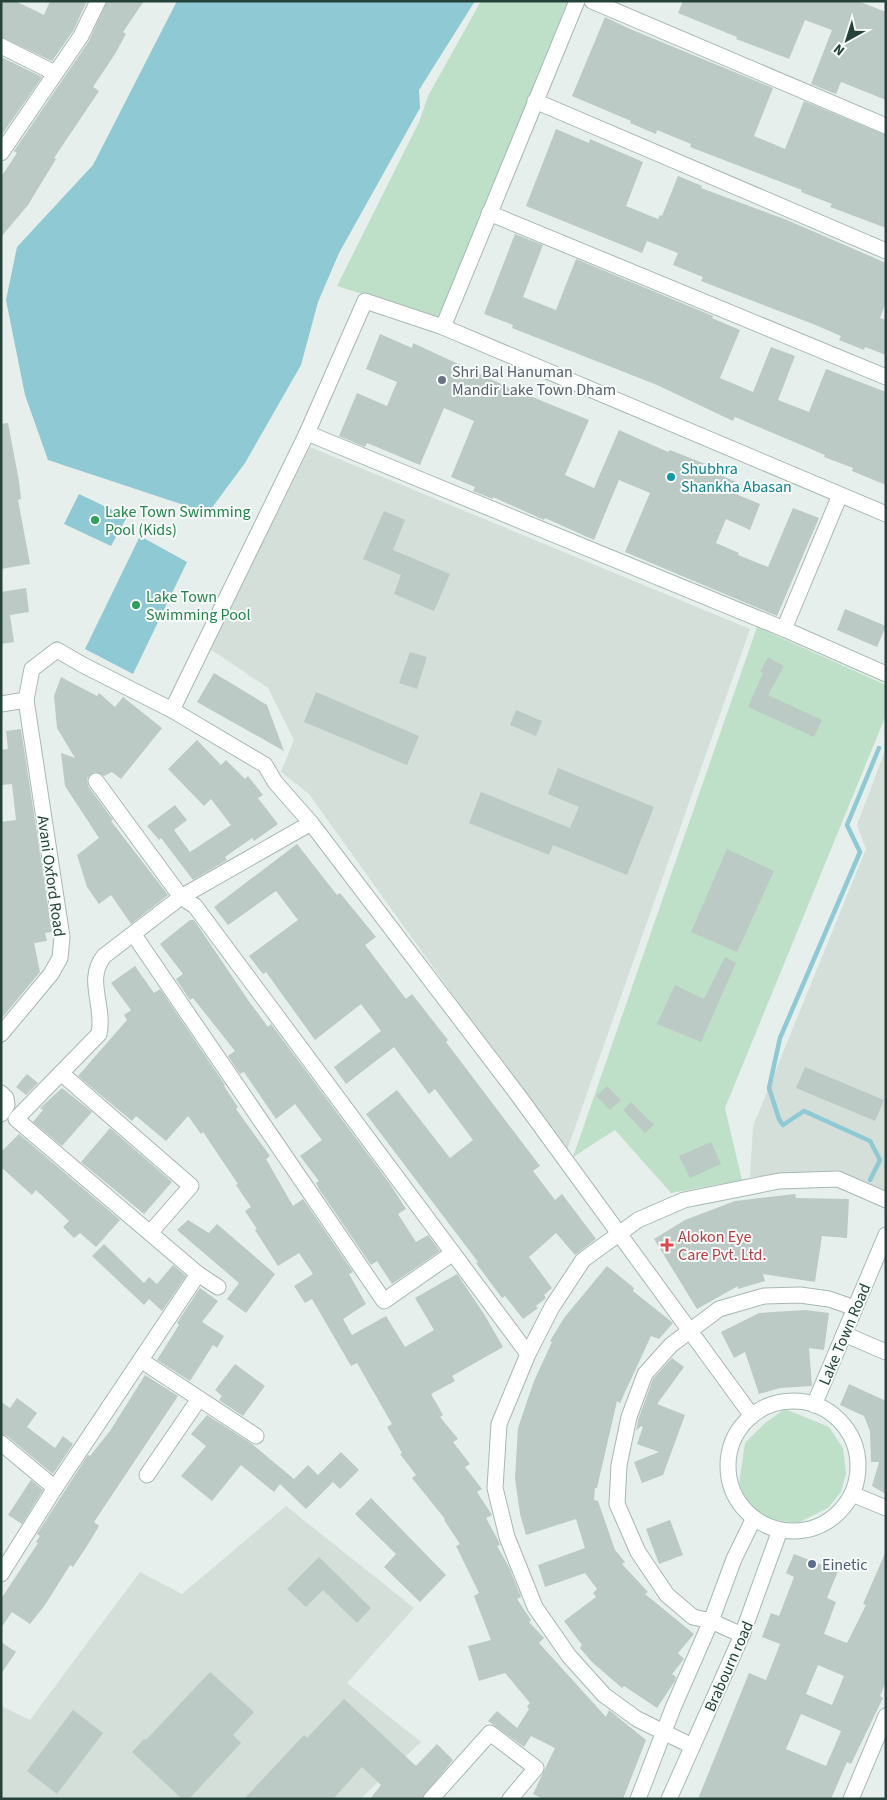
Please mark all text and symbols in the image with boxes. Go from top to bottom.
north arrow [822,15,872,65]
text: N [830,39,849,60]
place label: Shri Bal Hanuman Mandir Lake Town Dham [452,361,616,401]
marker: Shri Bal Hanuman Mandir Lake Town Dham [436,374,448,386]
place label: Shubhra Shankha Abasan [681,458,792,498]
marker: Shubhra Shankha Abasan [665,471,677,483]
place label: Lake Town Swimming Pool (Kids) [105,501,250,541]
marker: Lake Town Swimming Pool (Kids) [89,514,101,526]
place label: Lake Town Swimming Pool [146,586,251,626]
marker: Lake Town Swimming Pool [130,599,142,611]
street label: Avani Oxford Road [32,814,70,938]
place label: Alokon Eye Care Pvt. Ltd. [678,1226,766,1266]
marker: Alokon Eye Care Pvt. Ltd. [660,1238,674,1252]
street label: Lake Town Road [814,1280,876,1389]
place label: Einetic [822,1554,868,1576]
marker: Einetic [806,1558,818,1570]
street label: Brabourn road [699,1618,759,1715]

